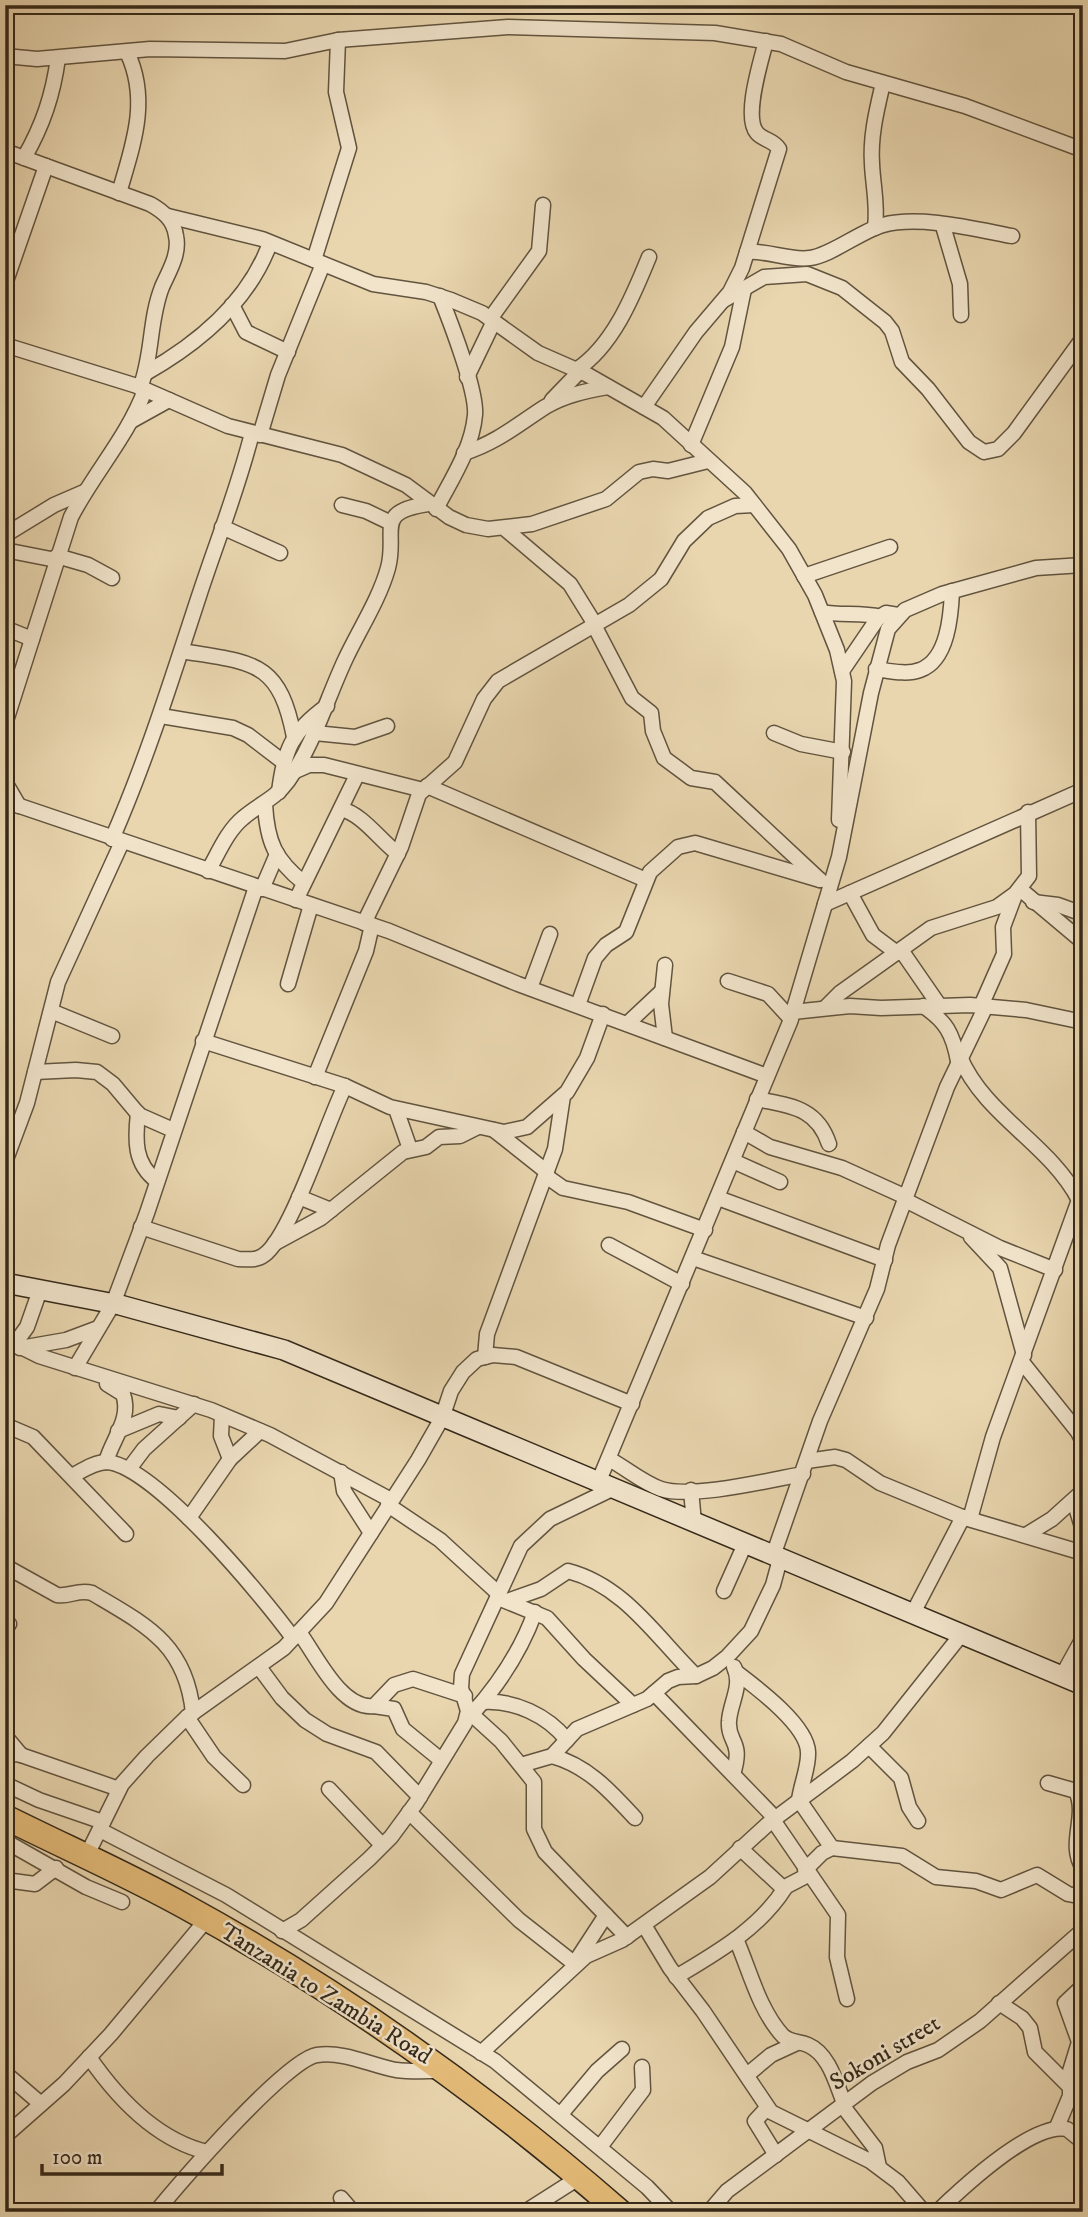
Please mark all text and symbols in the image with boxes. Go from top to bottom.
street label: Tanzania to Zambia Road [215,1917,437,2071]
street label: Sokoni street [824,2008,946,2098]
scale bar [42,2133,222,2177]
text: 100 m [52,2145,103,2171]

